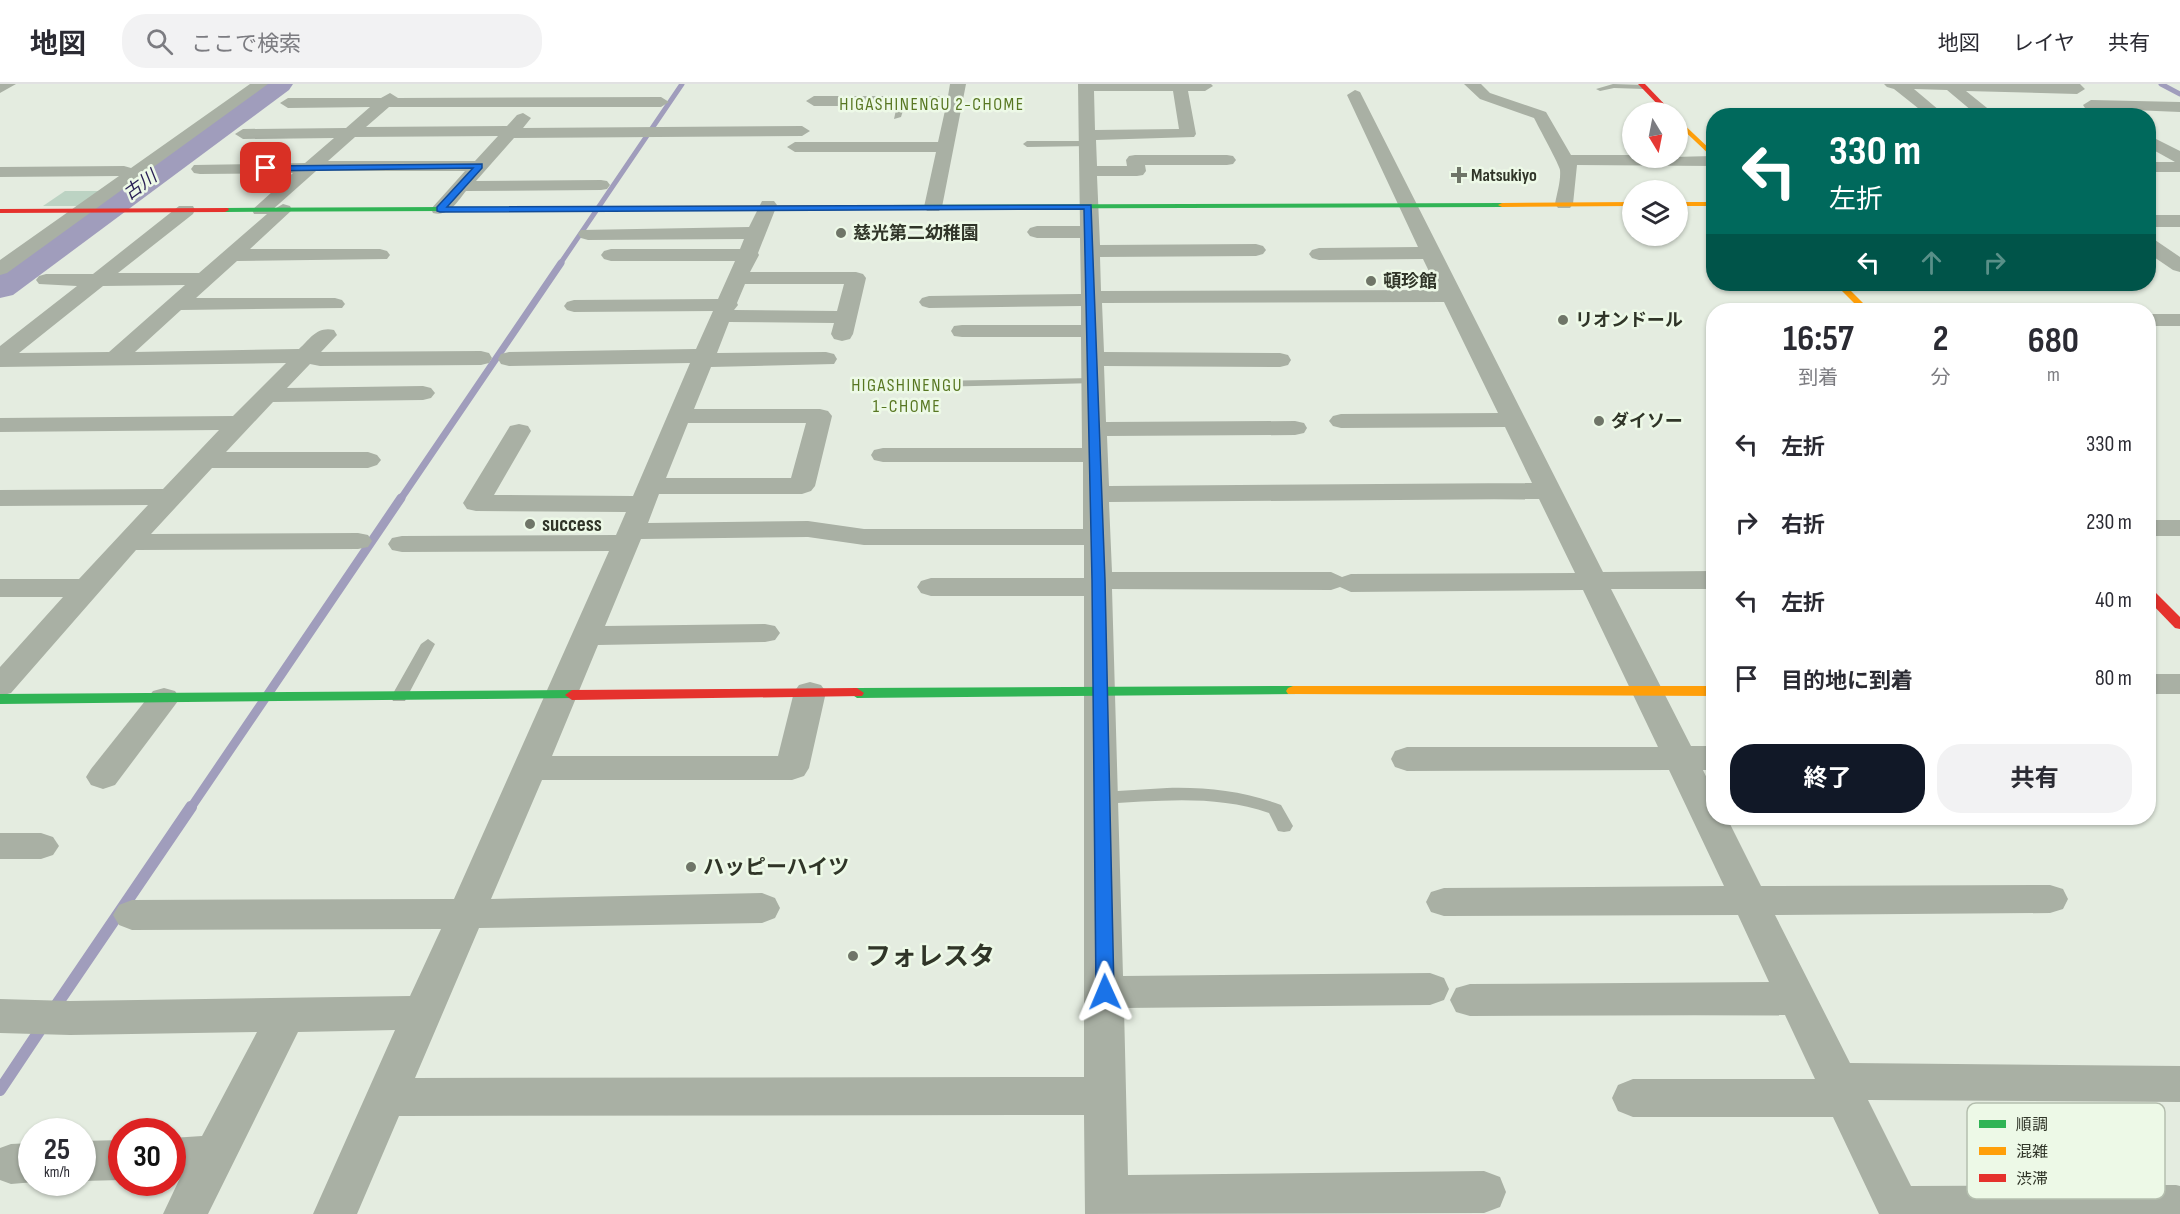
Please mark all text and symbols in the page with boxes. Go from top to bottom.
search box [122,14,542,68]
icon: search [143,25,176,58]
text: 地図 [30,28,86,61]
text: ここで検索 [191,31,301,58]
text: 地図 [1938,31,1980,56]
text: レイヤ [2013,31,2075,56]
text: 共有 [2108,31,2150,56]
district label: HIGASHINENGU 2-CHOME [839,94,1025,115]
north arrow [1622,102,1688,168]
map controls [1622,102,1688,246]
text: 330 m [1829,126,1921,177]
icon: left [1730,132,1808,210]
pin [240,142,291,193]
icon: arrive [249,151,282,184]
water label: 古川 [120,165,163,204]
place label: Matsukiyo [1471,165,1537,186]
marker: Matsukiyo [1452,168,1466,182]
button: layers [1622,180,1688,246]
text: 左折 [1829,184,1883,216]
place label: 慈光第二幼稚園 [853,223,979,244]
marker: 慈光第二幼稚園 [834,226,848,240]
icon: left [1852,246,1885,279]
icon: ahead [1915,246,1948,279]
icon: right [1978,246,2011,279]
place label: 頓珍館 [1383,271,1437,292]
marker: 頓珍館 [1364,274,1378,288]
place label: リオンドール [1575,310,1683,331]
marker: リオンドール [1556,313,1570,327]
text: 16:57 [1783,318,1854,361]
text: 2 [1933,318,1949,361]
text: 680 [2028,320,2079,363]
text: m [2047,363,2060,387]
text: 到着 [1798,366,1838,390]
text: 分 [1931,366,1951,390]
district label: HIGASHINENGU 1-CHOME [851,375,963,417]
place label: ダイソー [1611,411,1683,432]
marker: ダイソー [1592,414,1606,428]
icon: left [1730,428,1763,461]
text: 330 m [2086,431,2132,458]
text: 左折 [1781,434,1825,461]
icon: right [1730,506,1763,539]
text: 230 m [2086,509,2132,536]
place label: success [542,512,602,537]
text: 右折 [1781,512,1825,539]
marker: success [523,517,537,531]
icon: left [1730,584,1763,617]
text: 40 m [2095,587,2132,614]
text: 左折 [1781,590,1825,617]
icon: arrive [1730,662,1763,695]
text: 80 m [2095,665,2132,692]
text: 目的地に到着 [1781,668,1913,695]
button: 終了 [1730,744,1925,813]
button: 共有 [1937,744,2132,813]
place label: ハッピーハイツ [703,855,849,880]
marker: ハッピーハイツ [684,860,698,874]
place label: フォレスタ [865,942,995,973]
marker: フォレスタ [846,949,860,963]
position arrow [1073,960,1137,1024]
legend [1967,1103,2165,1199]
text: 順調 [2016,1116,2048,1135]
speed limit sign: 30 [108,1118,186,1196]
text: 25 [44,1132,70,1168]
text: 混雑 [2016,1143,2048,1162]
text: km/h [44,1163,70,1182]
text: 渋滞 [2016,1170,2048,1189]

